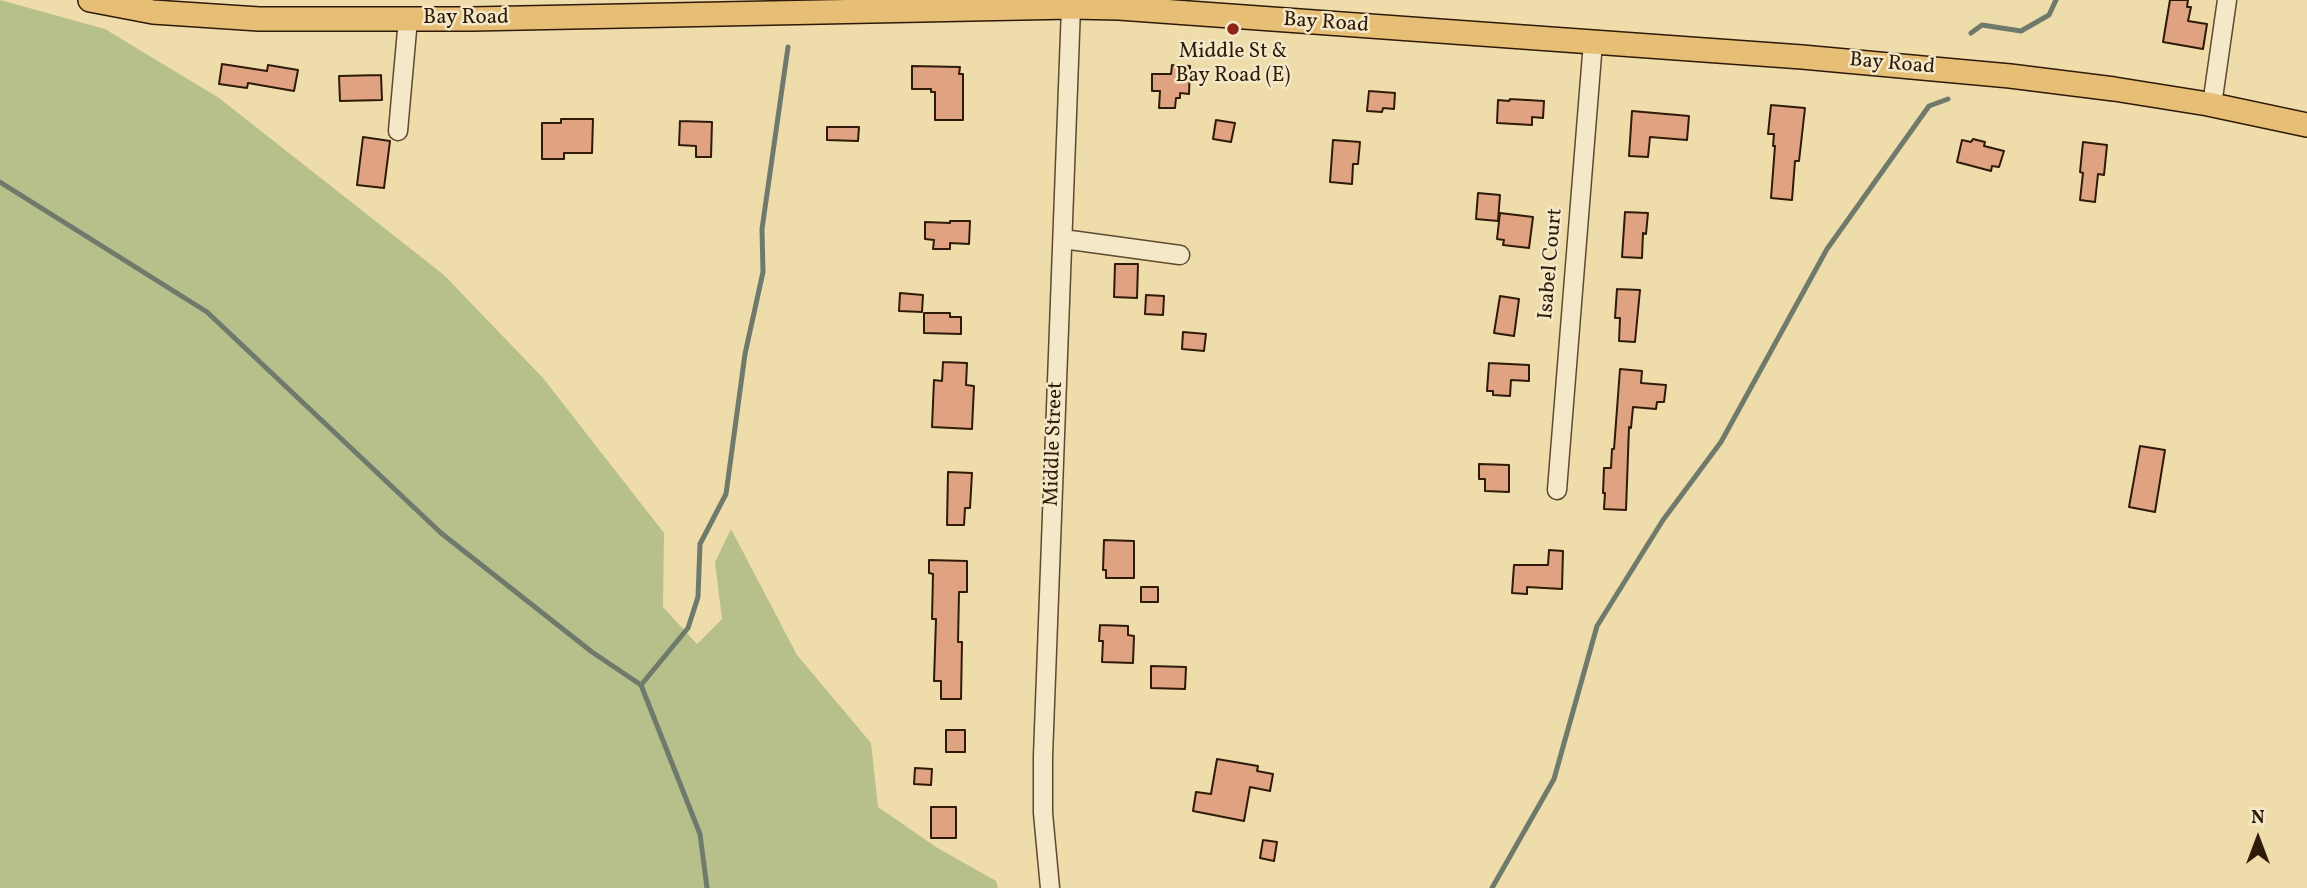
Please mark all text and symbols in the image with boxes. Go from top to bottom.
street label: Bay Road [423,6,509,32]
street label: Bay Road [1282,8,1370,40]
marker: Middle St & Bay Road (E) [1225,21,1241,37]
place label: Middle St & Bay Road (E) [1176,40,1290,90]
street label: Bay Road [1848,49,1936,81]
street label: Isabel Court [1535,207,1569,321]
street label: Middle Street [1040,381,1070,507]
north arrow [2223,804,2293,874]
text: N [2251,805,2265,831]

